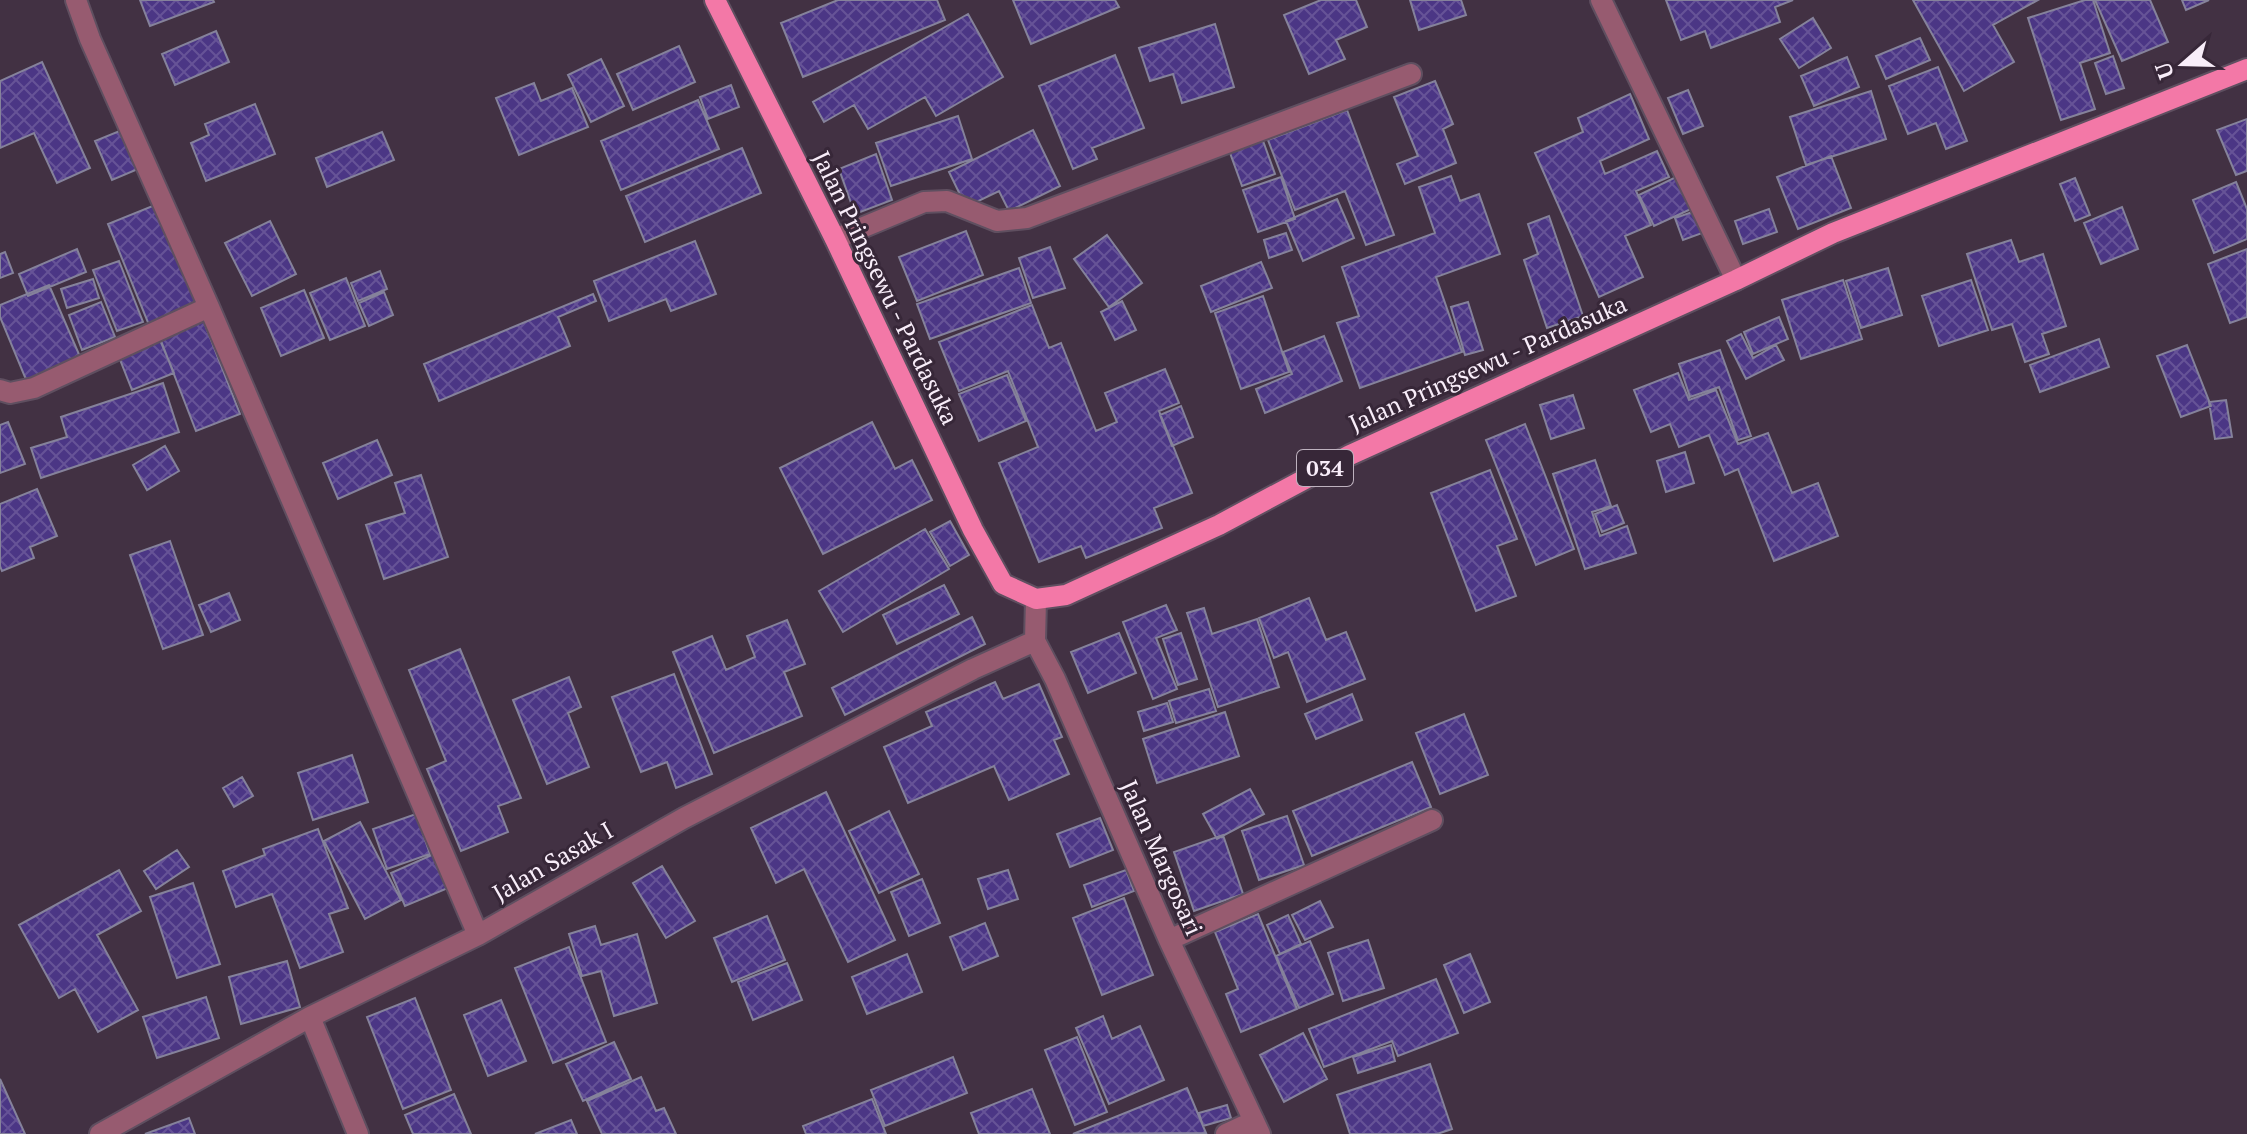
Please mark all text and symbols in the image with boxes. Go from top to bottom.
north arrow [2143,24,2223,104]
text: U [2147,58,2180,83]
street label: Jalan Pringsewu - Pardasuka [806,145,966,430]
street label: Jalan Pringsewu - Pardasuka [1344,287,1631,439]
road number: 034 [1297,450,1353,486]
street label: Jalan Margosari [1113,775,1210,940]
street label: Jalan Sasak I [487,814,618,908]

